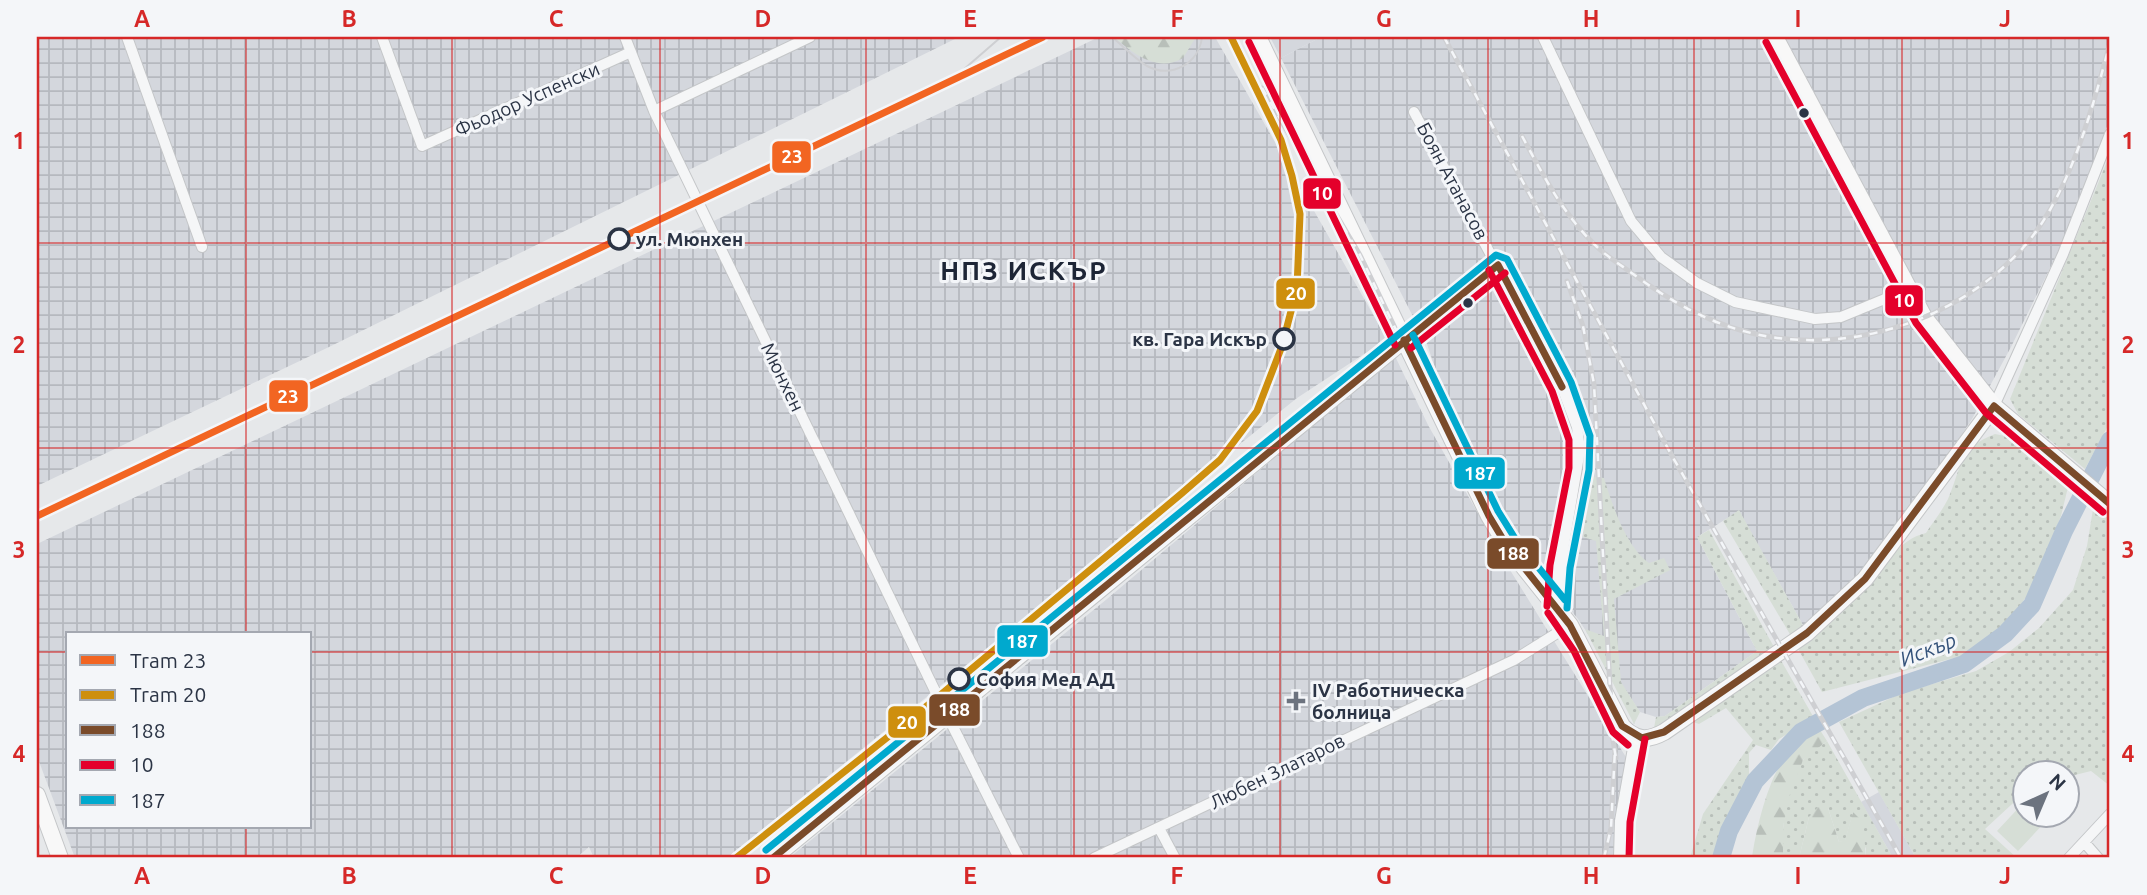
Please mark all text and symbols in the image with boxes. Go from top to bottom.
text: A [134,6,150,31]
text: B [341,6,357,31]
text: C [549,6,564,31]
text: D [755,6,771,31]
text: E [963,6,977,31]
text: F [1171,6,1184,31]
text: G [1376,6,1392,31]
text: H [1583,6,1599,31]
text: I [1795,6,1801,31]
text: J [1999,6,2011,31]
street label: Фьодор Успенски [451,57,603,141]
unlabelled marker [1797,106,1811,120]
street label: Боян Атанасов [1413,119,1493,243]
text: 1 [13,128,25,153]
text: 1 [2122,128,2134,153]
line badge: 23 [771,140,812,174]
text: 23 [781,145,803,167]
line badge: 10 [1302,177,1342,210]
text: 10 [1311,182,1333,204]
marker: ул. Мюнхен [608,228,630,250]
place label: ул. Мюнхен [636,228,743,250]
district label: НПЗ ИСКЪР [940,256,1108,285]
line badge: 20 [1275,277,1316,310]
text: 20 [1285,282,1307,304]
line badge: 10 [1884,284,1924,317]
text: 10 [1893,289,1915,311]
unlabelled marker [1461,296,1475,310]
place label: кв. Гара Искър [1132,328,1267,350]
marker: кв. Гара Искър [1273,328,1295,350]
text: 2 [13,332,25,357]
text: 2 [2122,332,2134,357]
street label: Мюнхен [757,339,809,415]
line badge: 23 [268,379,309,413]
text: 23 [277,385,299,407]
line badge: 187 [1453,456,1506,490]
text: 187 [1464,462,1496,484]
text: 3 [13,537,25,562]
line badge: 188 [1486,537,1540,570]
text: 3 [2122,537,2134,562]
text: 188 [1497,542,1529,564]
line badge: 187 [996,624,1049,658]
water label: Искър [1896,627,1959,671]
text: 187 [1006,630,1038,652]
legend [66,632,312,828]
text: Tram 23 [130,648,206,672]
marker: София Мед АД [948,668,970,690]
place label: София Мед АД [976,668,1115,690]
place label: IV Работническа болница [1312,679,1465,723]
text: Tram 20 [130,682,206,706]
marker: IV Работническа болница [1286,691,1306,711]
line badge: 188 [928,693,981,727]
text: 188 [938,698,970,720]
line badge: 20 [887,705,927,739]
text: 20 [896,711,918,733]
text: 188 [130,718,166,742]
street label: Любен Златаров [1206,729,1348,813]
text: 4 [13,741,26,766]
text: 4 [2122,741,2135,766]
text: 10 [130,752,154,776]
north arrow [2010,758,2080,828]
text: N [2045,769,2071,795]
text: 187 [130,788,166,812]
text: A [134,863,150,888]
text: B [341,863,357,888]
text: C [549,863,564,888]
text: D [755,863,771,888]
text: E [963,863,977,888]
text: F [1171,863,1184,888]
text: G [1376,863,1392,888]
text: H [1583,863,1599,888]
text: I [1795,863,1801,888]
text: J [1999,863,2011,888]

